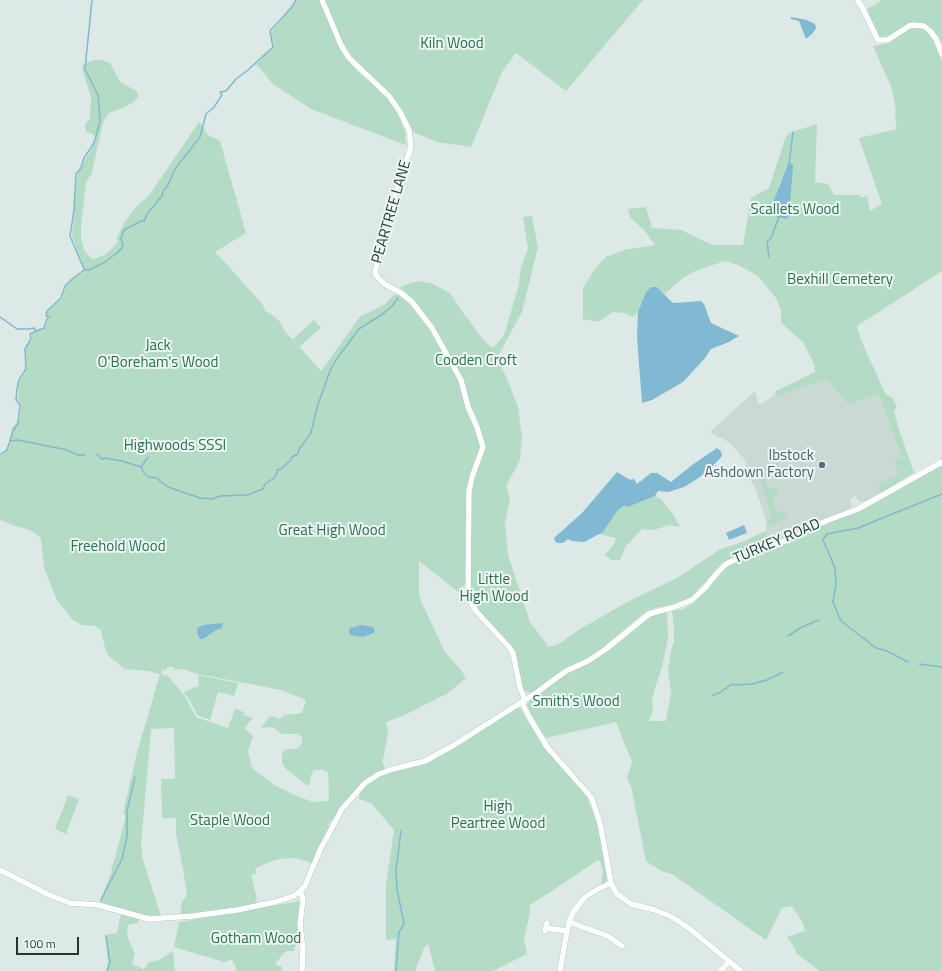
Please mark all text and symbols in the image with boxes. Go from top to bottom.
park label: Kiln Wood [420,35,484,53]
street label: PEARTREE LANE [369,158,415,266]
park label: Scallets Wood [751,201,839,219]
park label: Bexhill Cemetery [787,271,893,289]
park label: Jack O'Boreham's Wood [98,337,218,372]
park label: Cooden Croft [435,352,517,370]
park label: Highwoods SSSI [124,437,226,455]
place label: Ibstock Ashdown Factory [704,447,814,482]
marker: Ibstock Ashdown Factory [817,460,827,470]
street label: TURKEY ROAD [731,516,823,568]
park label: Great High Wood [278,522,386,540]
park label: Freehold Wood [70,538,166,556]
park label: Little High Wood [459,571,529,606]
park label: Smith's Wood [532,693,620,711]
park label: High Peartree Wood [451,798,545,833]
park label: Staple Wood [190,812,270,830]
scale bar [18,929,81,955]
park label: Gotham Wood [211,930,301,948]
text: 100 m [23,934,56,953]

